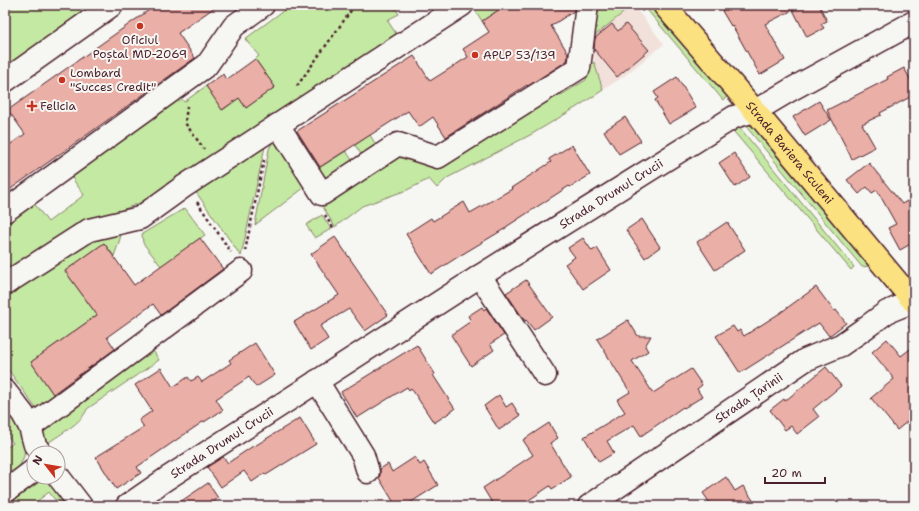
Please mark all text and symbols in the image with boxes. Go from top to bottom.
marker: Oficiul Poștal MD-2069 [135,21,145,31]
place label: Oficiul Poștal MD-2069 [93,32,187,62]
place label: APLP 53/139 [483,47,556,63]
marker: APLP 53/139 [470,50,480,60]
place label: Lombard "Succes Credit" [70,65,156,95]
marker: Lombard "Succes Credit" [57,75,67,85]
place label: Felicia [40,98,77,114]
street label: Strada Bariera Sculeni [742,98,837,207]
marker: Felicia [27,101,37,111]
street label: Strada Drumul Crucii [556,155,666,233]
street label: Strada Țarinii [712,369,786,427]
street label: Strada Drumul Crucii [167,404,277,482]
north arrow [26,445,66,485]
text: N [29,452,47,468]
scale bar [765,459,825,485]
text: 20 m [771,465,802,481]

